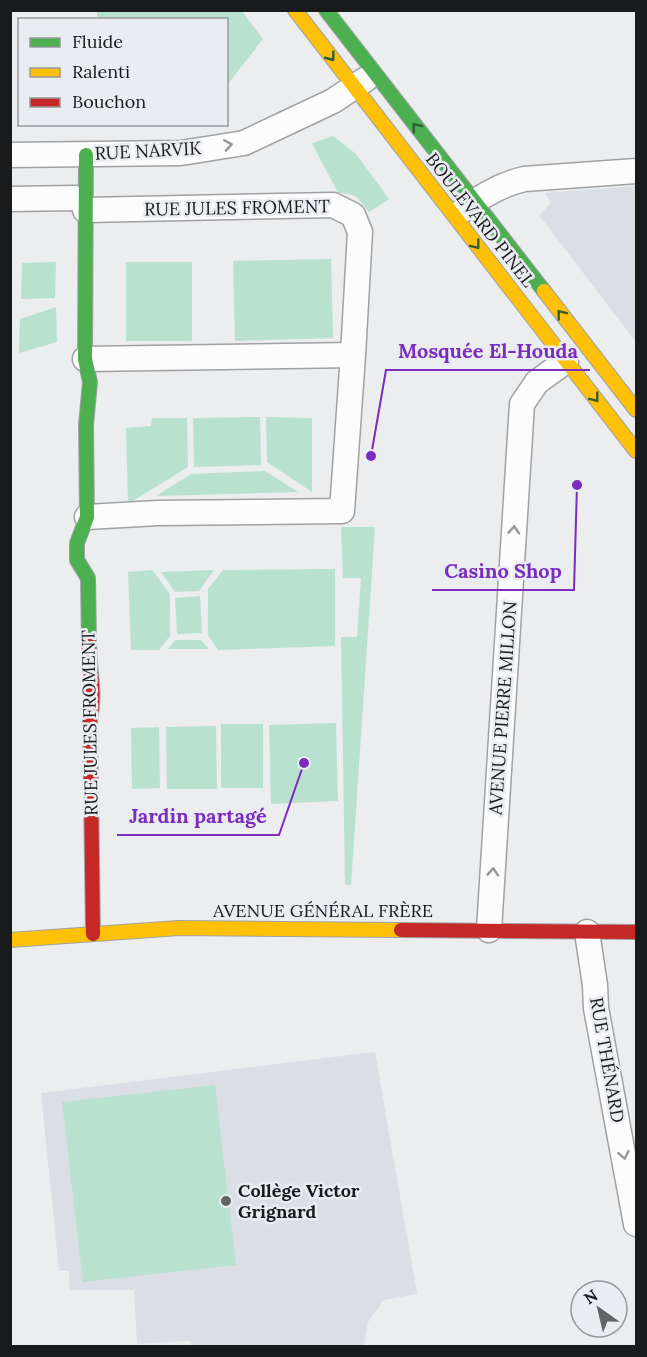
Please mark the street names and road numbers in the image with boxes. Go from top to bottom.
street label: RUE NARVIK [94,136,203,165]
street label: BOULEVARD PINEL [421,148,540,292]
street label: RUE JULES FROMENT [144,194,331,221]
street label: AVENUE PIERRE MILLON [483,600,521,817]
street label: RUE JULES FROMENT [76,629,103,816]
street label: AVENUE GÉNÉRAL FRÈRE [212,899,433,922]
street label: RUE THÉNARD [585,995,630,1125]

